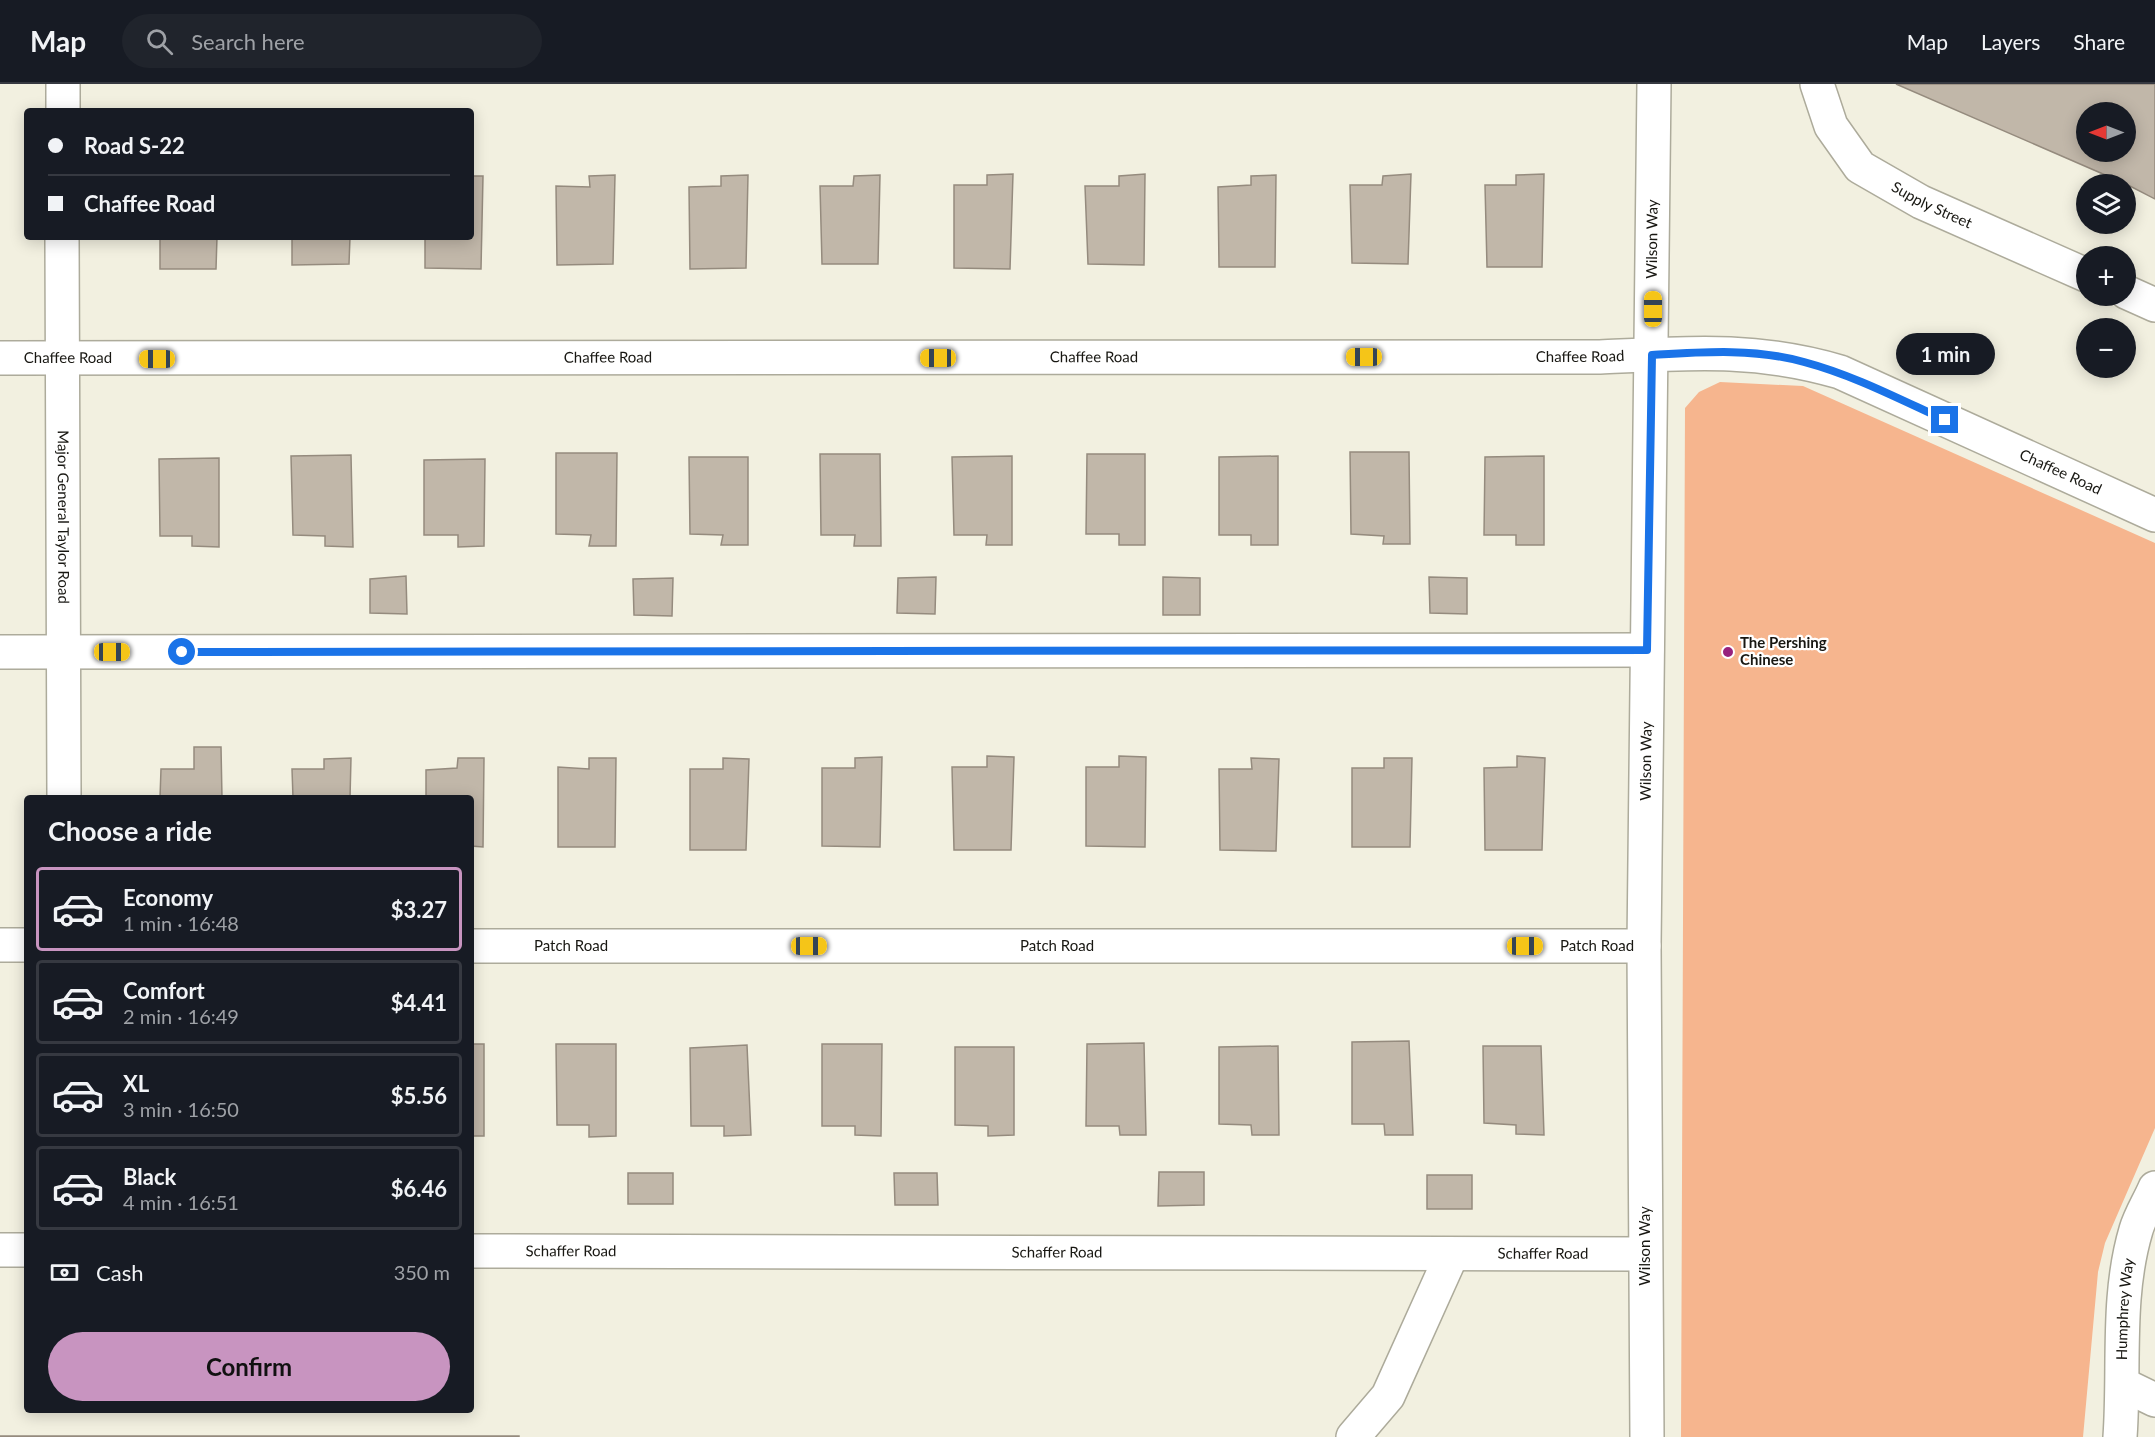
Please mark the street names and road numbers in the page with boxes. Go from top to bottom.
street label: Supply Street [1889,177,1976,232]
street label: Wilson Way [1642,199,1661,279]
street label: Chaffee Road [1536,346,1625,365]
street label: Chaffee Road [1050,347,1138,365]
street label: Chaffee Road [24,348,112,366]
street label: Chaffee Road [564,348,652,366]
street label: Major General Taylor Road [55,430,73,604]
street label: Chaffee Road [2017,445,2105,498]
street label: Wilson Way [1636,721,1655,801]
street label: Patch Road [534,936,608,954]
street label: Patch Road [1020,936,1094,954]
street label: Patch Road [1560,936,1634,954]
street label: Wilson Way [1635,1206,1653,1286]
street label: Schaffer Road [525,1241,617,1259]
street label: Schaffer Road [1011,1242,1103,1261]
street label: Schaffer Road [1497,1244,1589,1262]
street label: Humphrey Way [2112,1256,2137,1360]

